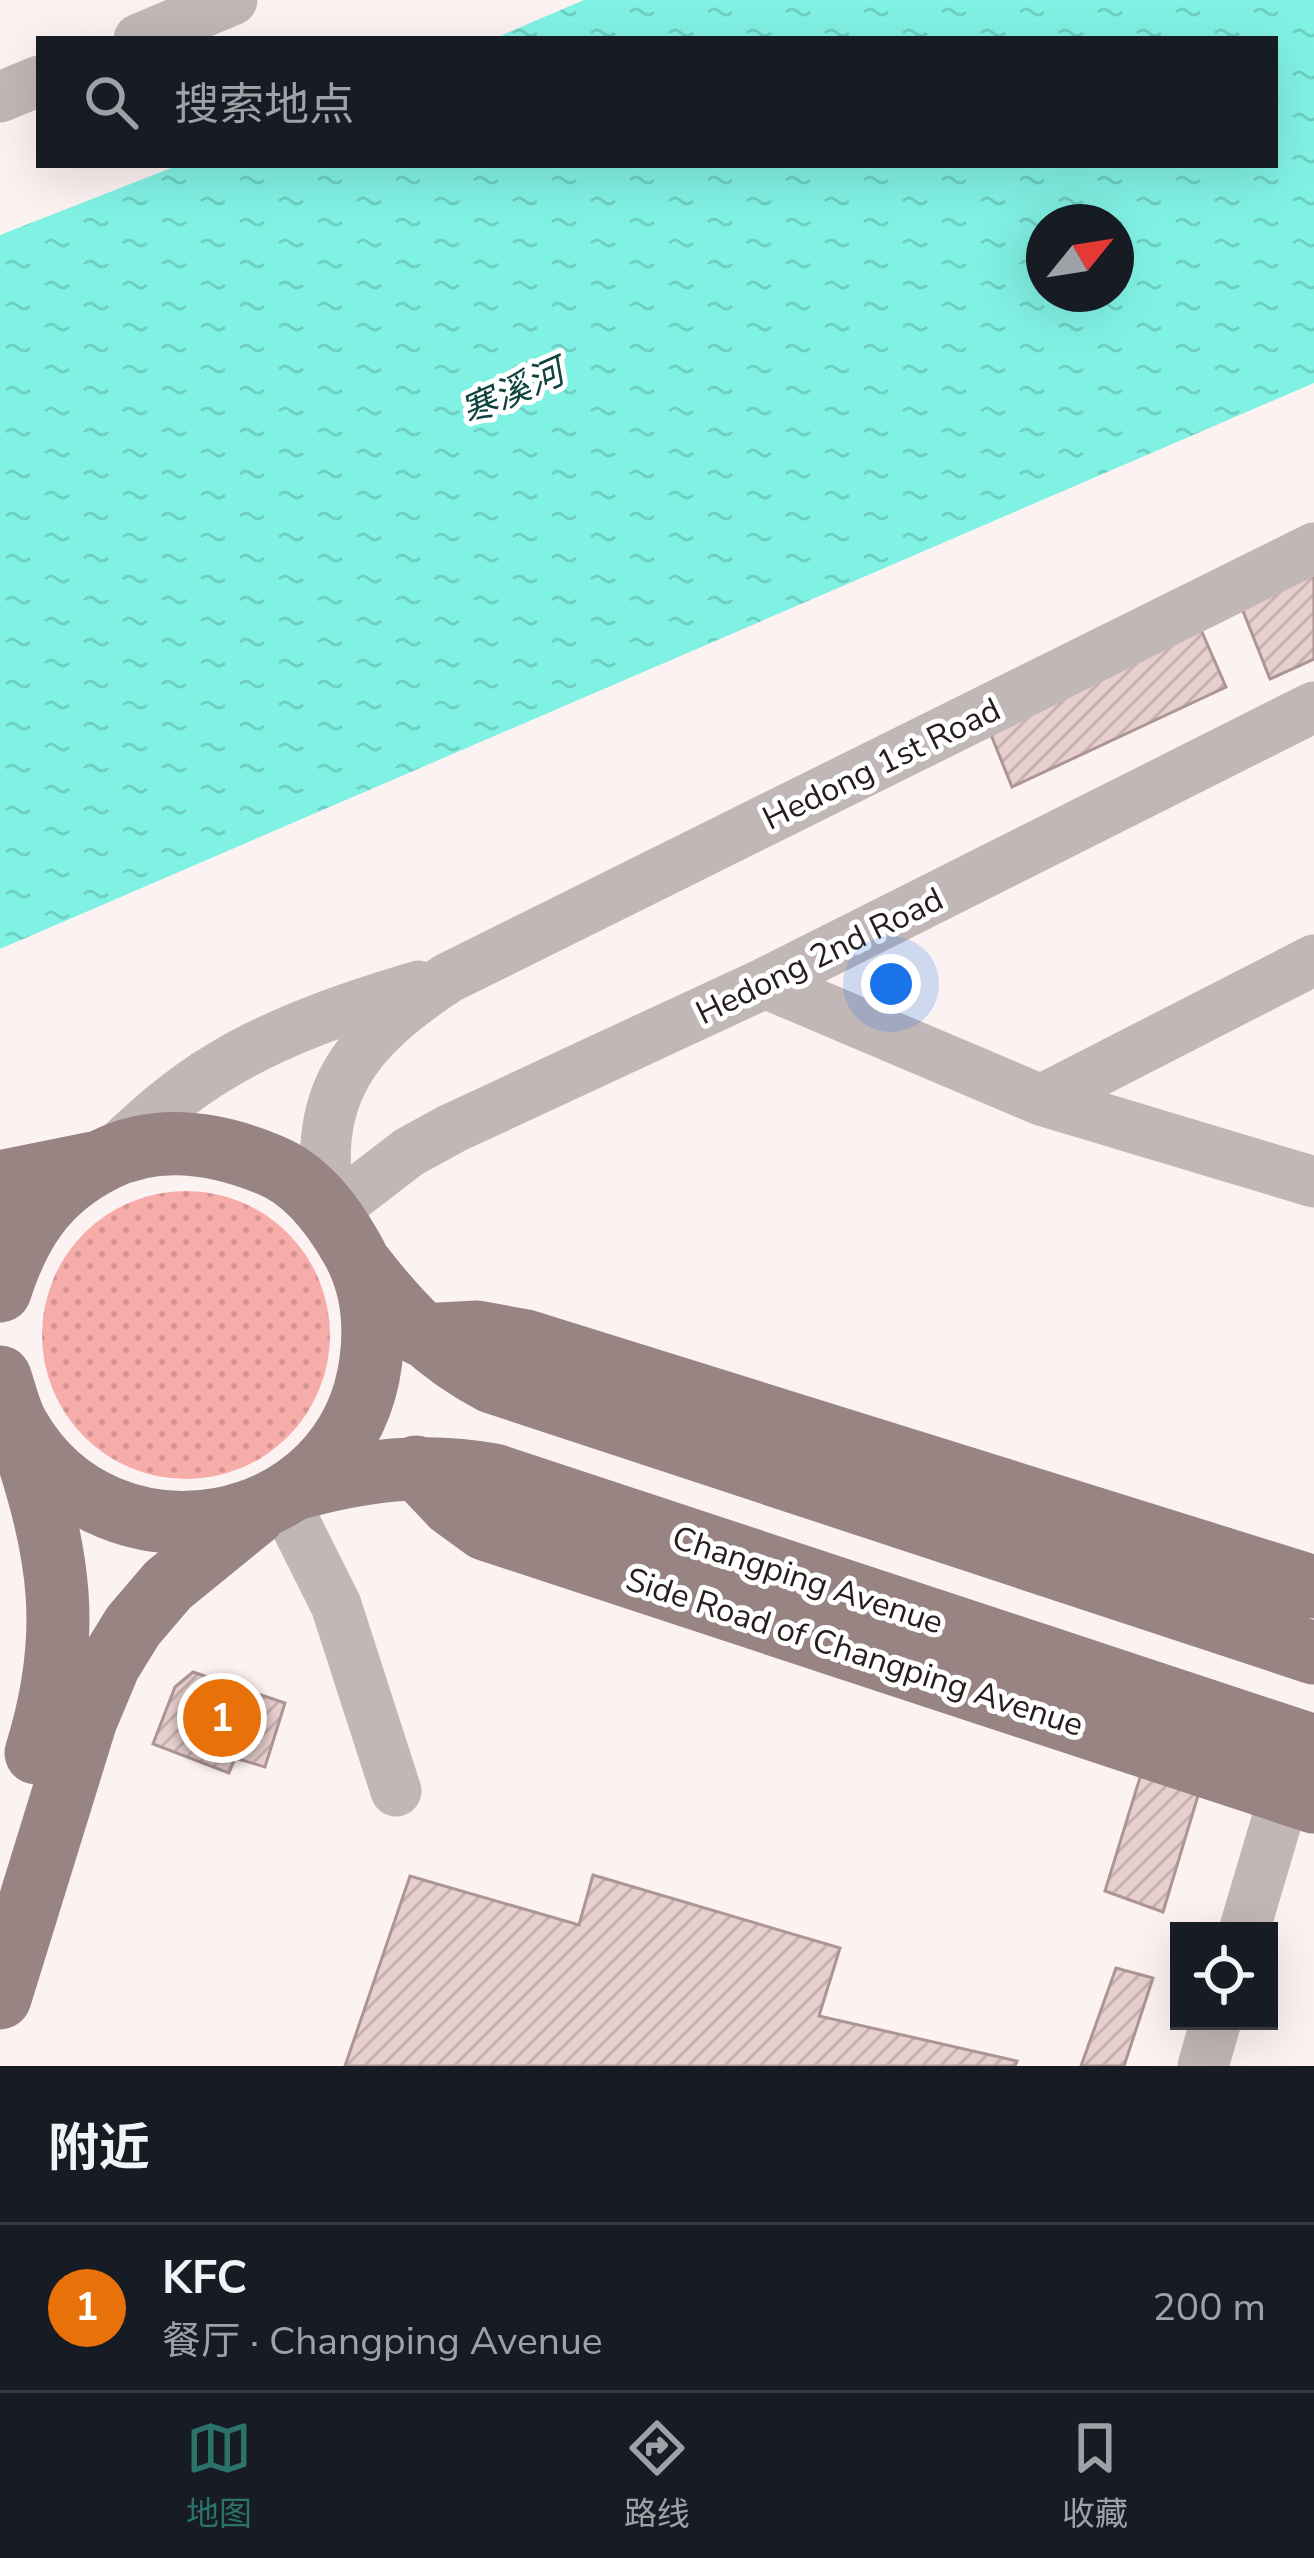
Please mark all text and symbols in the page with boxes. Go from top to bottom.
search box [36,36,1278,168]
icon: search [78,69,144,135]
text: 搜索地点 [174,75,354,136]
north arrow [1026,204,1134,312]
water label: 寒溪河 [453,346,577,437]
street label: Hedong 1st Road [755,687,1008,841]
street label: Hedong 2nd Road [689,877,951,1036]
your location [861,954,921,1014]
street label: Changping Avenue [666,1515,949,1645]
street label: Side Road of Changping Avenue [620,1557,1089,1748]
pin: 1 [183,1673,261,1763]
map controls [1170,1922,1278,2030]
button: locate [1170,1922,1278,2030]
text: 附近 [48,2113,150,2183]
text: KFC [162,2248,247,2309]
text: 1 [75,2281,99,2334]
text: 200 m [1152,2281,1266,2334]
text: 餐厅 · Changping Avenue [162,2315,603,2368]
tab: 地图 [186,2415,252,2537]
tab: 路线 [624,2415,690,2537]
tab: 收藏 [1062,2415,1128,2537]

